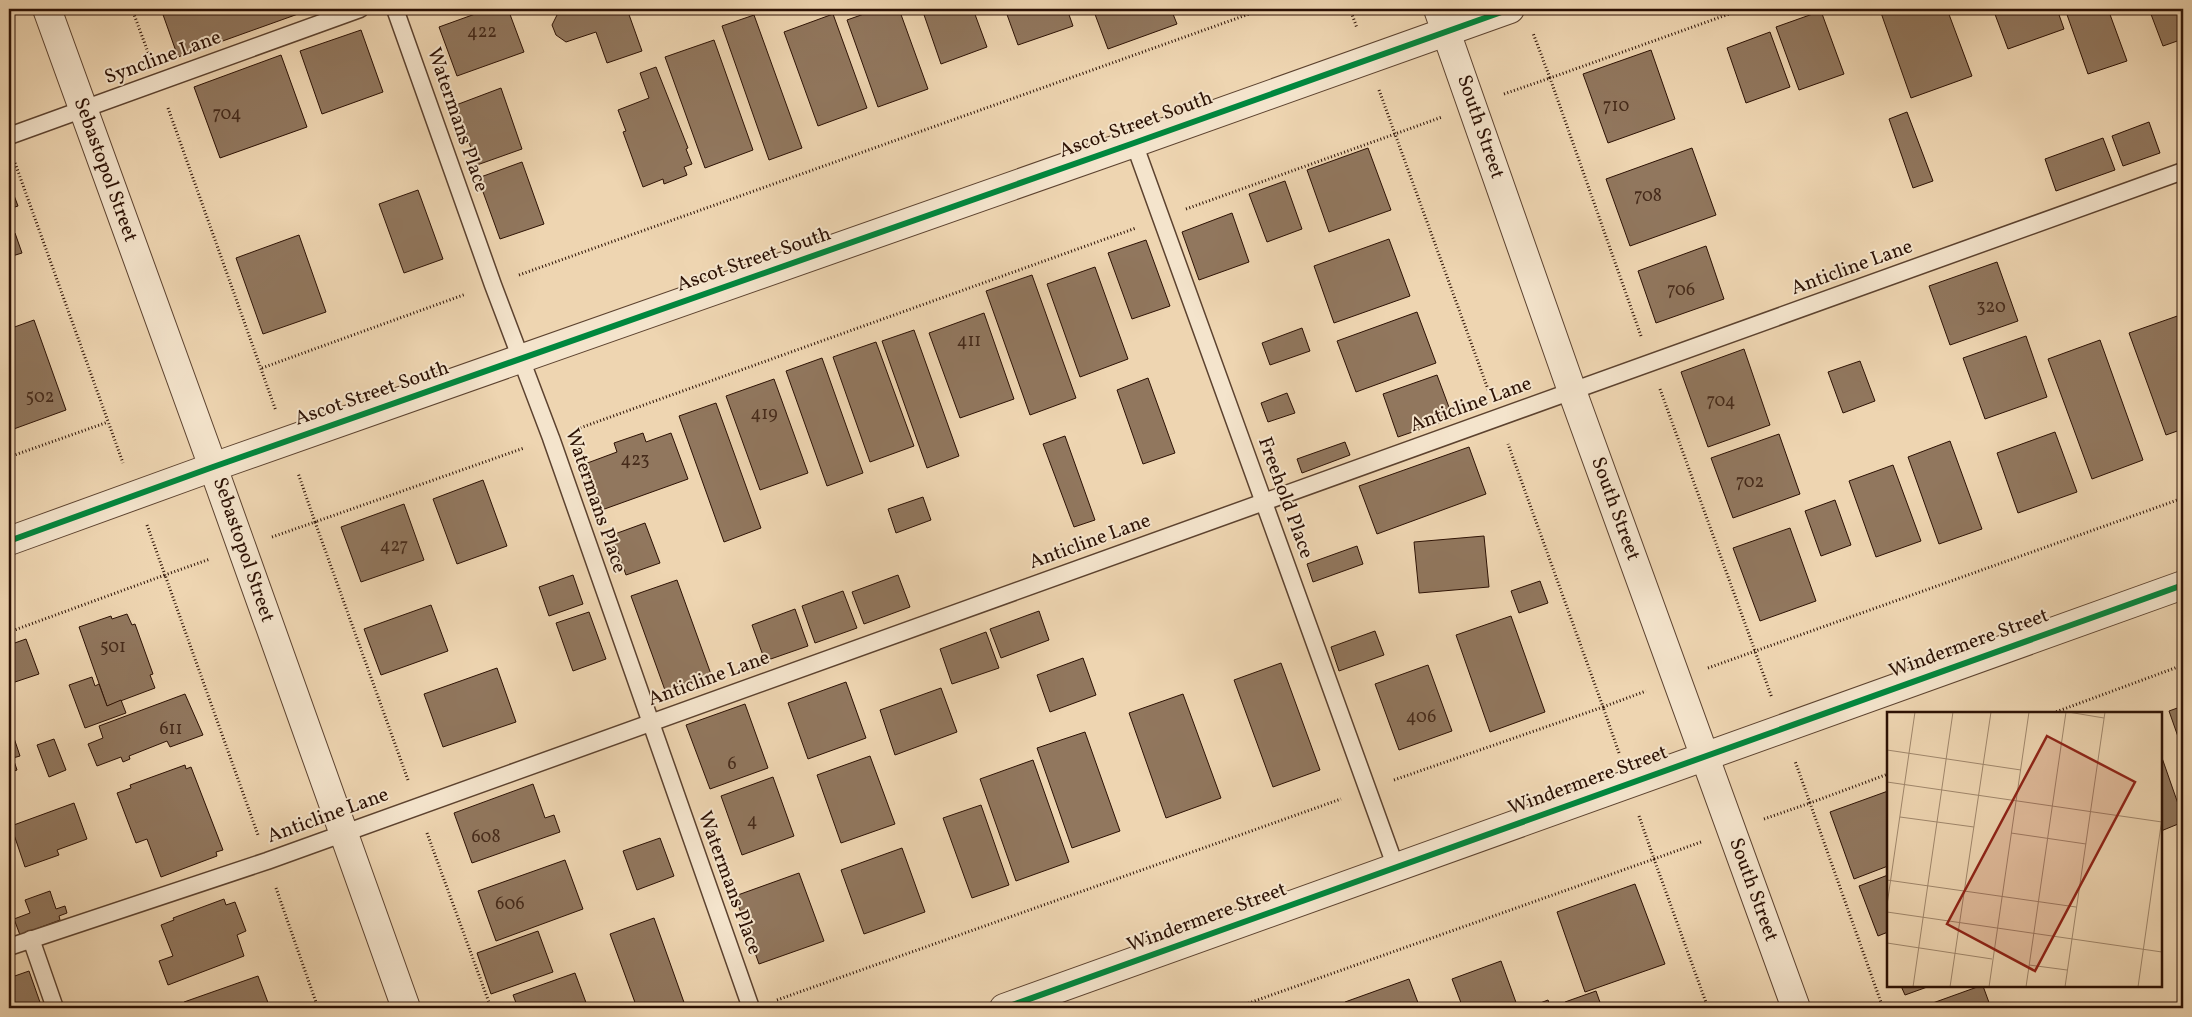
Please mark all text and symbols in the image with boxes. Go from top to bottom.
house number: 422 [467,20,497,45]
street label: Syncline Lane [101,24,225,92]
street label: Watermans Place [419,44,495,196]
street label: South Street [1449,71,1511,183]
street label: Ascot Street South [1055,84,1217,166]
street label: Sebastopol Street [66,94,144,246]
house number: 710 [1603,94,1629,119]
house number: 704 [212,102,242,127]
house number: 708 [1634,184,1662,209]
street label: Ascot Street South [673,220,835,300]
street label: Anticline Lane [1787,233,1917,303]
house number: 706 [1667,278,1695,303]
house number: 320 [1976,295,2006,320]
house number: 411 [957,329,981,354]
street label: Ascot Street South [291,354,453,434]
street label: Anticline Lane [1406,370,1536,440]
house number: 502 [26,385,54,410]
house number: 704 [1706,389,1736,414]
house number: 419 [750,402,778,427]
street label: Watermans Place [557,425,633,577]
street label: Freehold Place [1250,433,1320,563]
house number: 423 [620,448,650,473]
street label: South Street [1583,453,1647,565]
house number: 702 [1736,470,1764,495]
street label: Sebastopol Street [205,474,281,626]
street label: Anticline Lane [1025,507,1155,577]
house number: 427 [380,534,408,559]
street label: Windermere Street [1885,602,2053,686]
house number: 501 [100,635,126,660]
street label: Anticline Lane [644,644,774,714]
house number: 406 [1406,705,1436,730]
inset map [1887,712,2162,987]
house number: 611 [159,717,183,742]
street label: Windermere Street [1504,739,1672,823]
house number: 6 [727,752,737,777]
street label: Anticline Lane [263,781,393,851]
street label: Watermans Place [690,807,768,959]
house number: 4 [747,809,757,834]
house number: 608 [471,825,501,850]
street label: South Street [1721,834,1785,946]
street label: Windermere Street [1123,876,1291,960]
house number: 606 [495,892,525,917]

